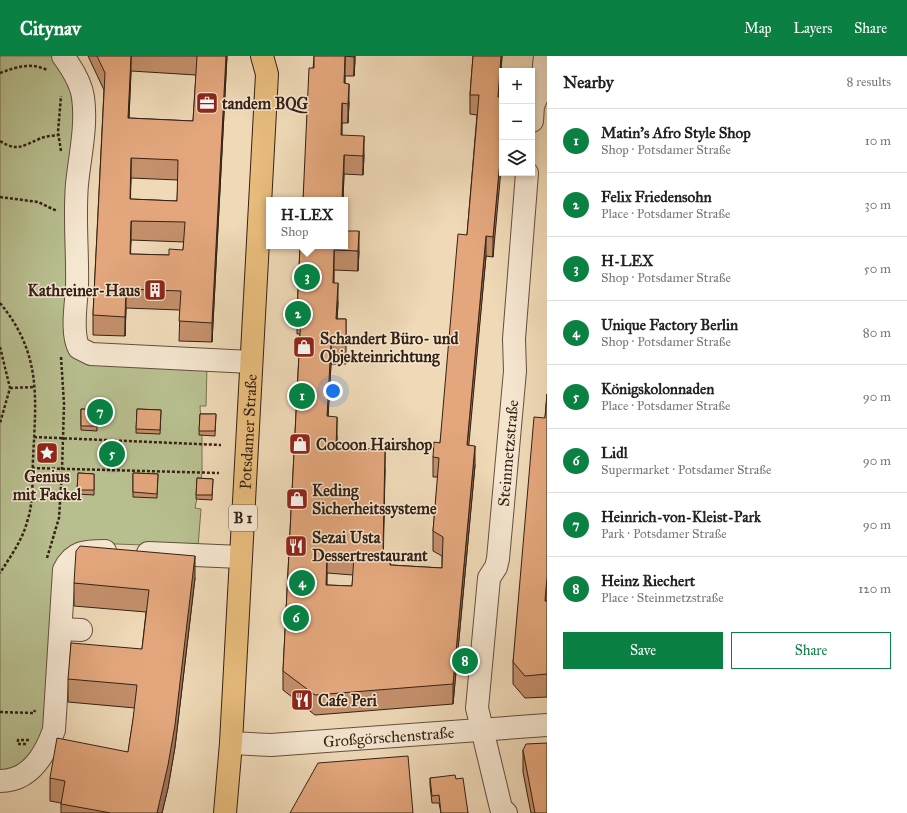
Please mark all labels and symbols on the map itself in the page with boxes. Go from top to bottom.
office icon: tandem BQG [194,90,220,116]
place label: tandem BQG [221,94,309,114]
pin: 3 [294,262,320,292]
building icon: Kathreiner-Haus [142,277,168,303]
place label: Kathreiner-Haus [28,281,140,300]
pin: 2 [285,299,311,329]
place label: Schandert Büro- und Objekteinrichtung [320,329,459,367]
shop icon: Schandert Büro- und Objekteinrichtung [291,334,317,360]
street label: Potsdamer Straße [235,373,260,490]
pin: 1 [289,381,315,411]
your location [323,381,343,401]
pin: 7 [87,397,113,427]
street label: Steinmetzstraße [493,399,522,507]
shop icon: Cocoon Hairshop [287,431,313,457]
place label: Cocoon Hairshop [316,435,432,455]
pin: 5 [99,439,125,469]
place icon: Genius mit Fackel [34,440,60,466]
place label: Genius mit Fackel [12,467,82,504]
place label: Keding Sicherheitssysteme [312,481,437,519]
shop icon: Keding Sicherheitssysteme [284,486,310,512]
road number: B 1 [229,505,257,531]
place label: Sezai Usta Dessertrestaurant [312,528,428,565]
restaurant icon: Sezai Usta Dessertrestaurant [283,533,309,559]
pin: 4 [289,568,315,598]
pin: 6 [283,603,309,633]
pin: 8 [452,646,478,676]
restaurant icon: Cafe Peri [289,687,315,713]
place label: Cafe Peri [318,691,377,710]
street label: Großgörschenstraße [322,722,455,751]

